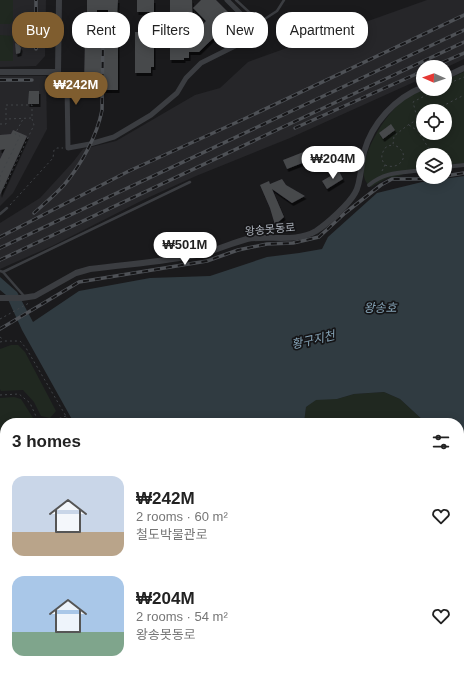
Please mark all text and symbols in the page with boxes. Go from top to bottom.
chip: Buy [12,12,64,48]
chip: Rent [72,12,130,48]
chip: Filters [138,12,204,48]
chip: New [212,12,268,48]
chip: Apartment [276,12,368,48]
north arrow [416,60,452,96]
map controls [416,60,452,184]
pin: ₩242M [48,72,104,106]
text: ₩242M [54,77,98,92]
button: locate [416,104,452,140]
pin: ₩204M [305,146,361,180]
button: layers [416,148,452,184]
text: ₩204M [311,151,355,166]
street label: 왕송못동로 [244,221,296,237]
pin: ₩501M [157,232,213,266]
text: ₩501M [163,237,207,252]
water label: 왕송호 [363,301,398,315]
water label: 황구지천 [290,328,338,352]
icon: filters [430,431,452,453]
text: 3 homes [12,432,81,451]
text: ₩242M [136,489,195,508]
icon: home [44,492,92,540]
icon: heart [430,505,452,527]
text: 2 rooms · 60 m² [136,509,228,524]
text: 철도박물관로 [136,527,208,542]
text: ₩204M [136,589,195,608]
icon: home [44,592,92,640]
icon: heart [430,605,452,627]
text: 2 rooms · 54 m² [136,609,228,624]
text: 왕송못동로 [136,627,196,642]

